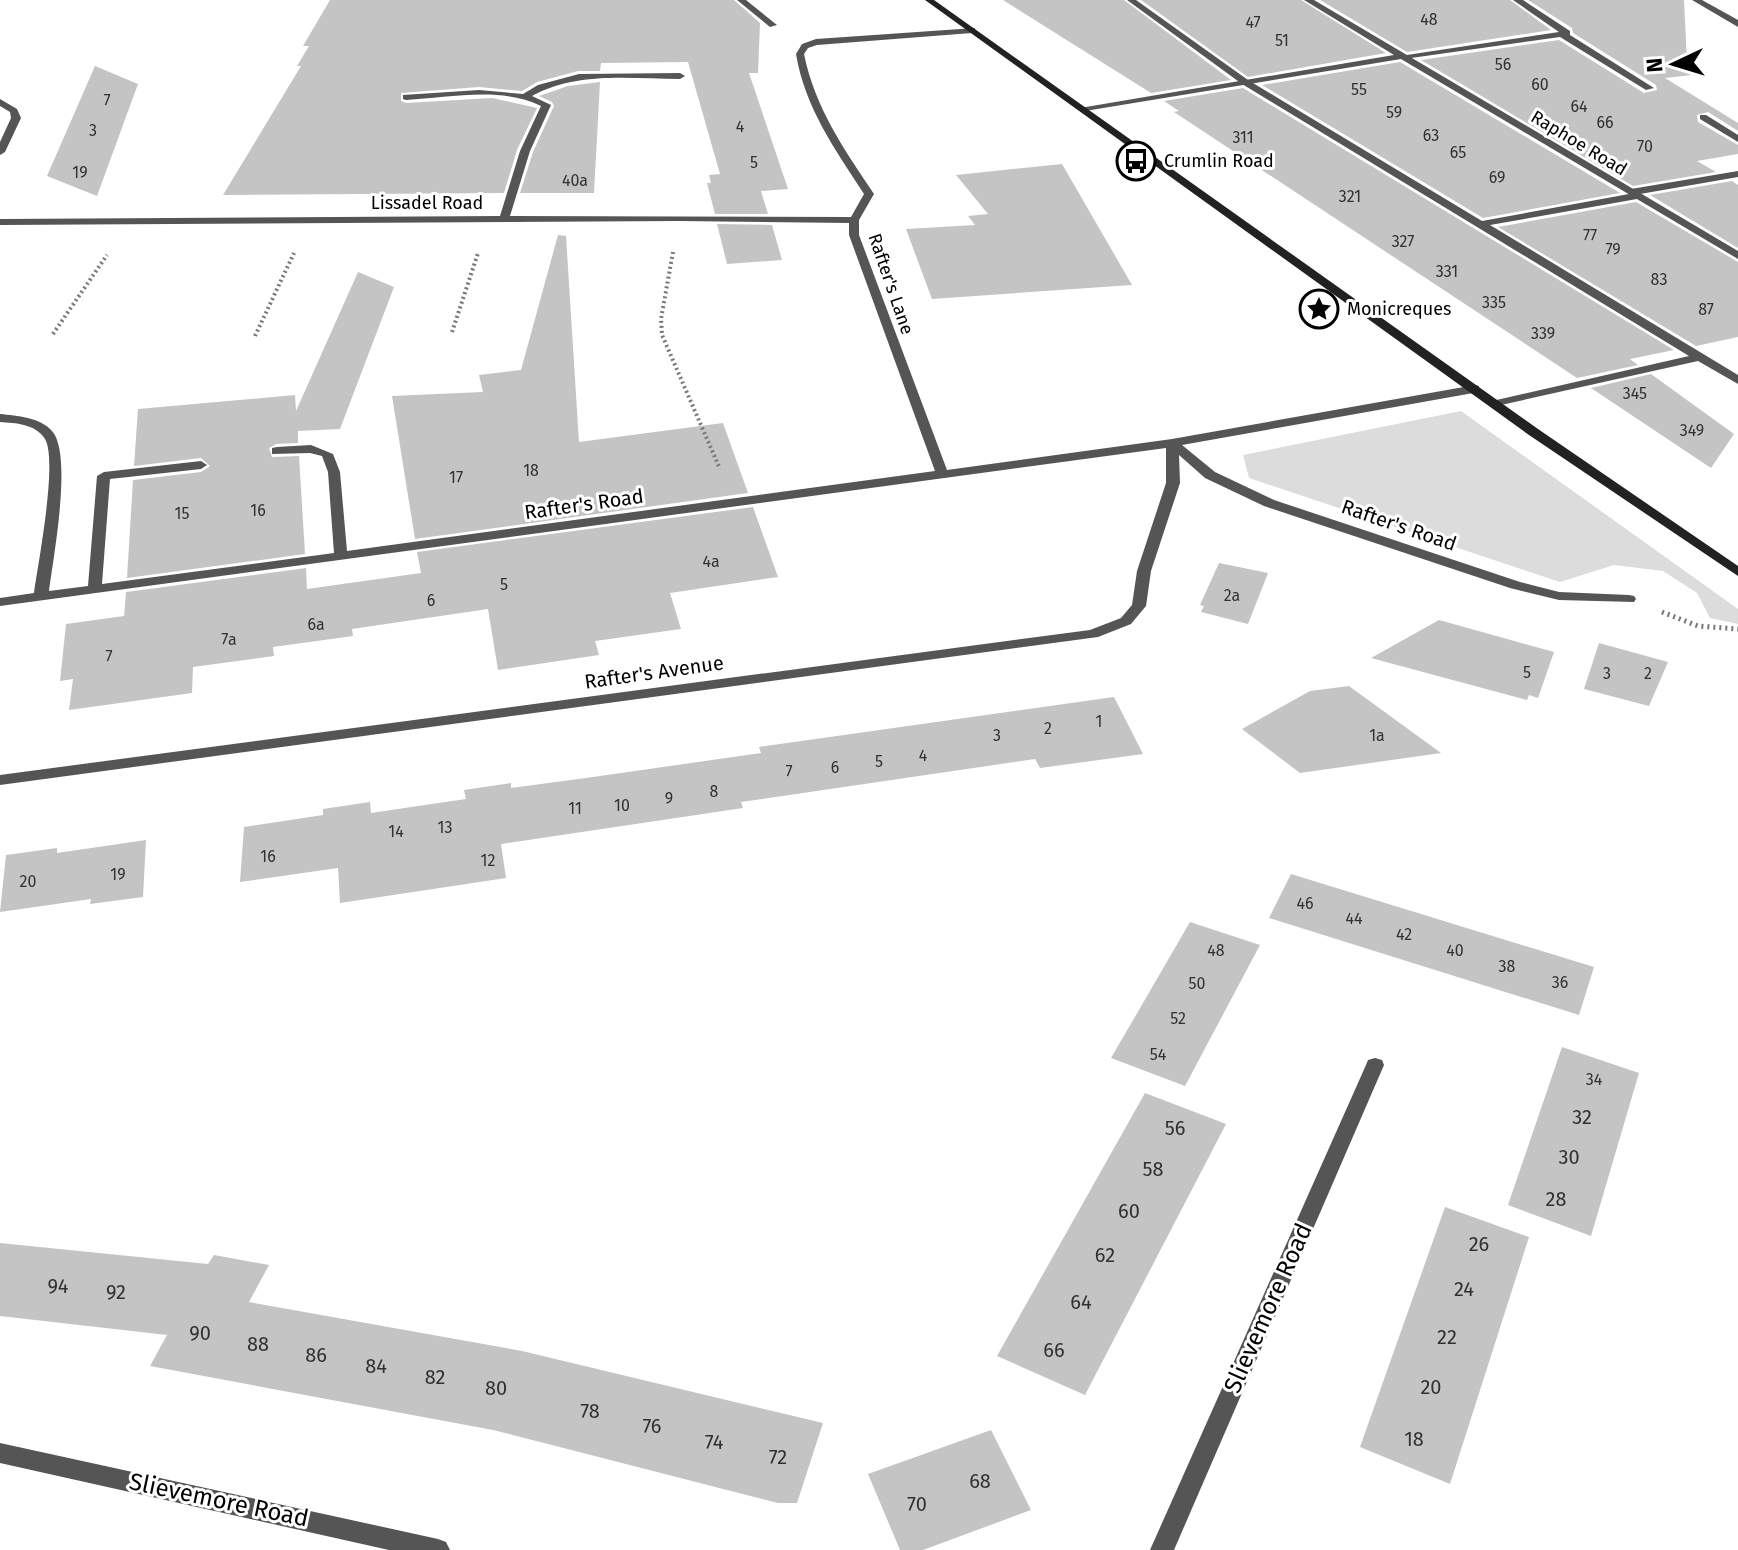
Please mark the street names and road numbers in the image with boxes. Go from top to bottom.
street label: Raphoe Road [1527,106,1631,180]
street label: Lissadel Road [371,192,483,214]
street label: Rafter's Lane [863,231,919,337]
street label: Rafter's Road [523,484,645,524]
street label: Rafter's Road [1338,494,1460,556]
street label: Rafter's Avenue [583,650,725,694]
street label: Slievemore Road [1218,1219,1318,1397]
street label: Slievemore Road [127,1467,311,1533]

